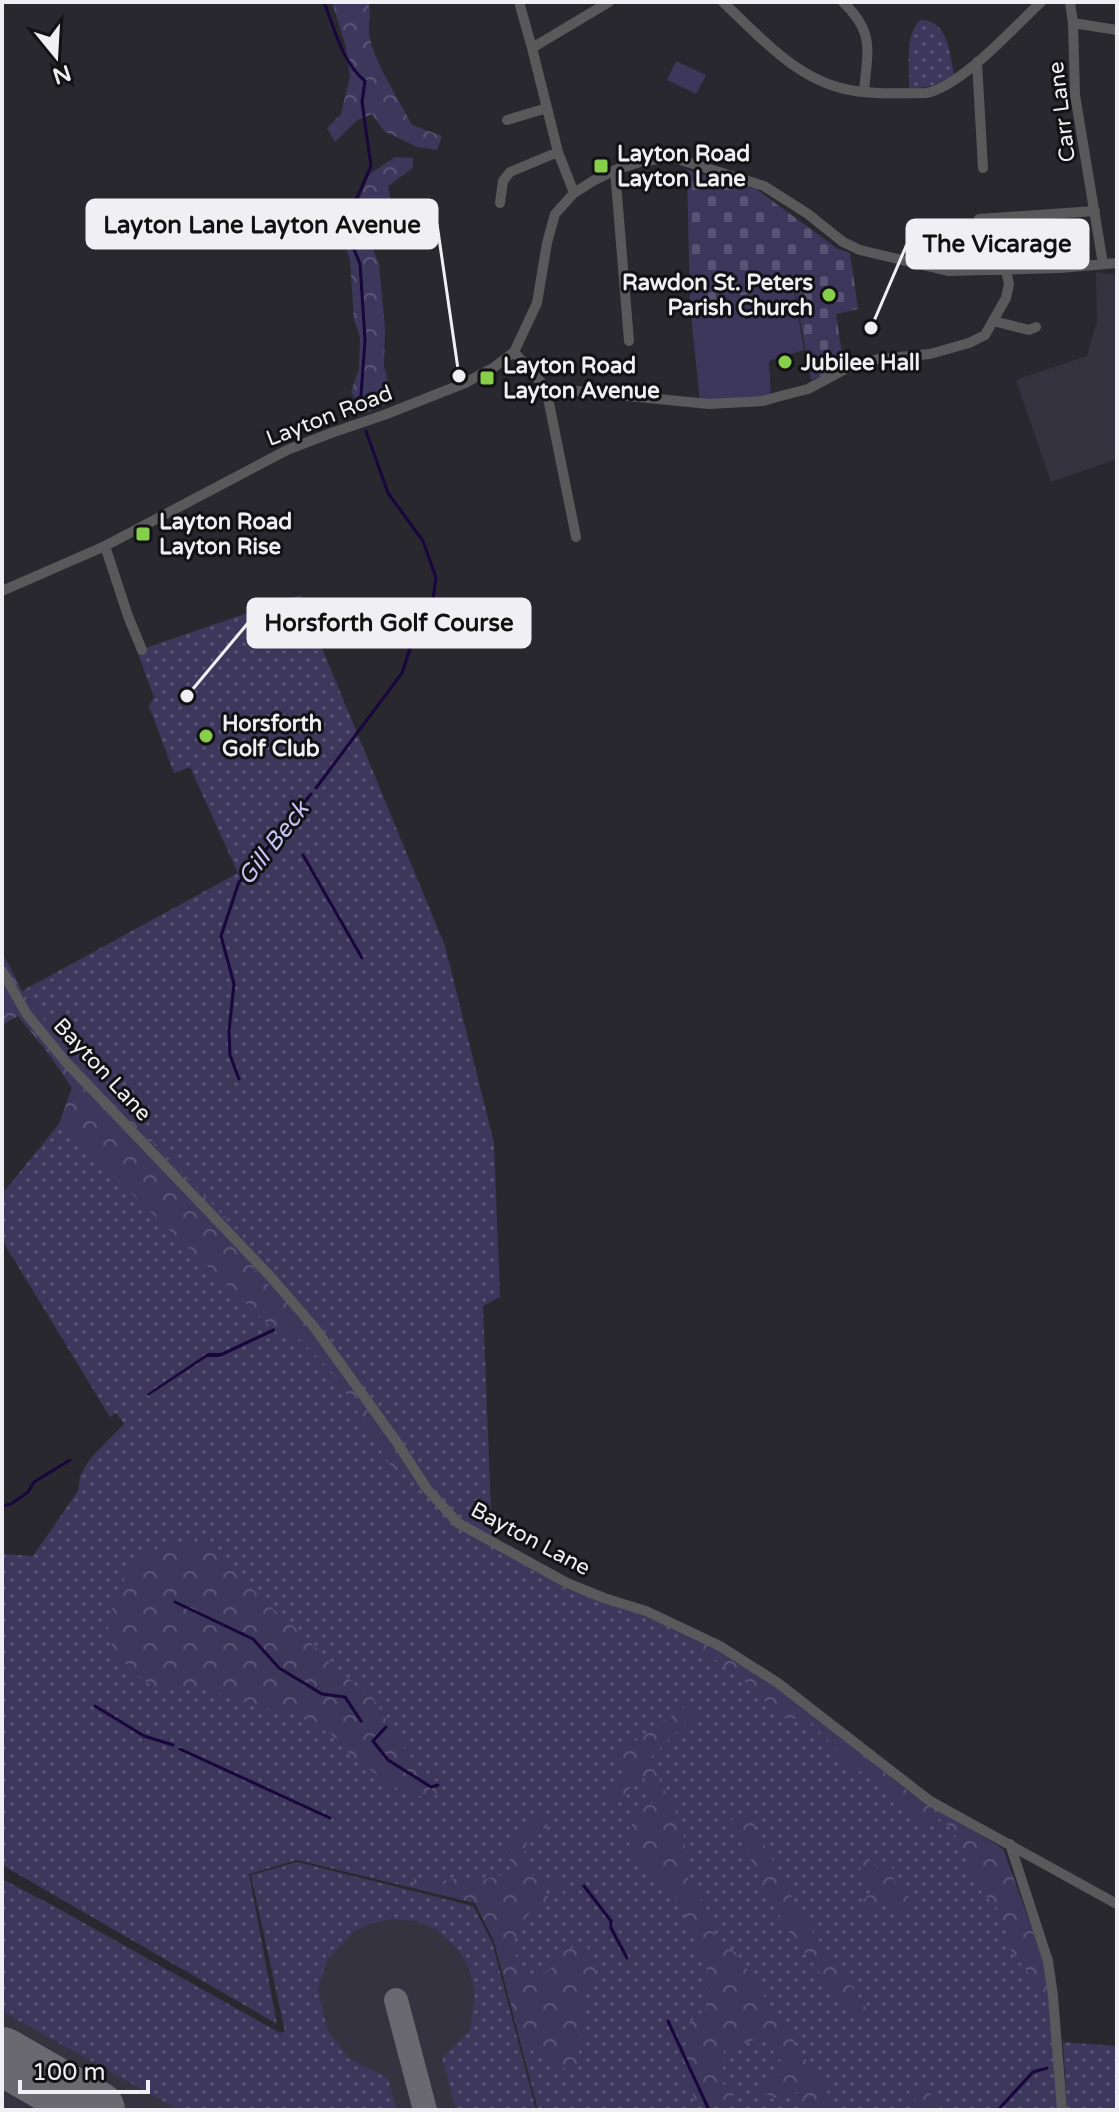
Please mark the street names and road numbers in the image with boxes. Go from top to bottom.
street label: Carr Lane [1043,60,1081,164]
street label: Layton Road [263,380,396,452]
street label: Bayton Lane [48,1013,157,1127]
street label: Bayton Lane [466,1497,595,1581]

